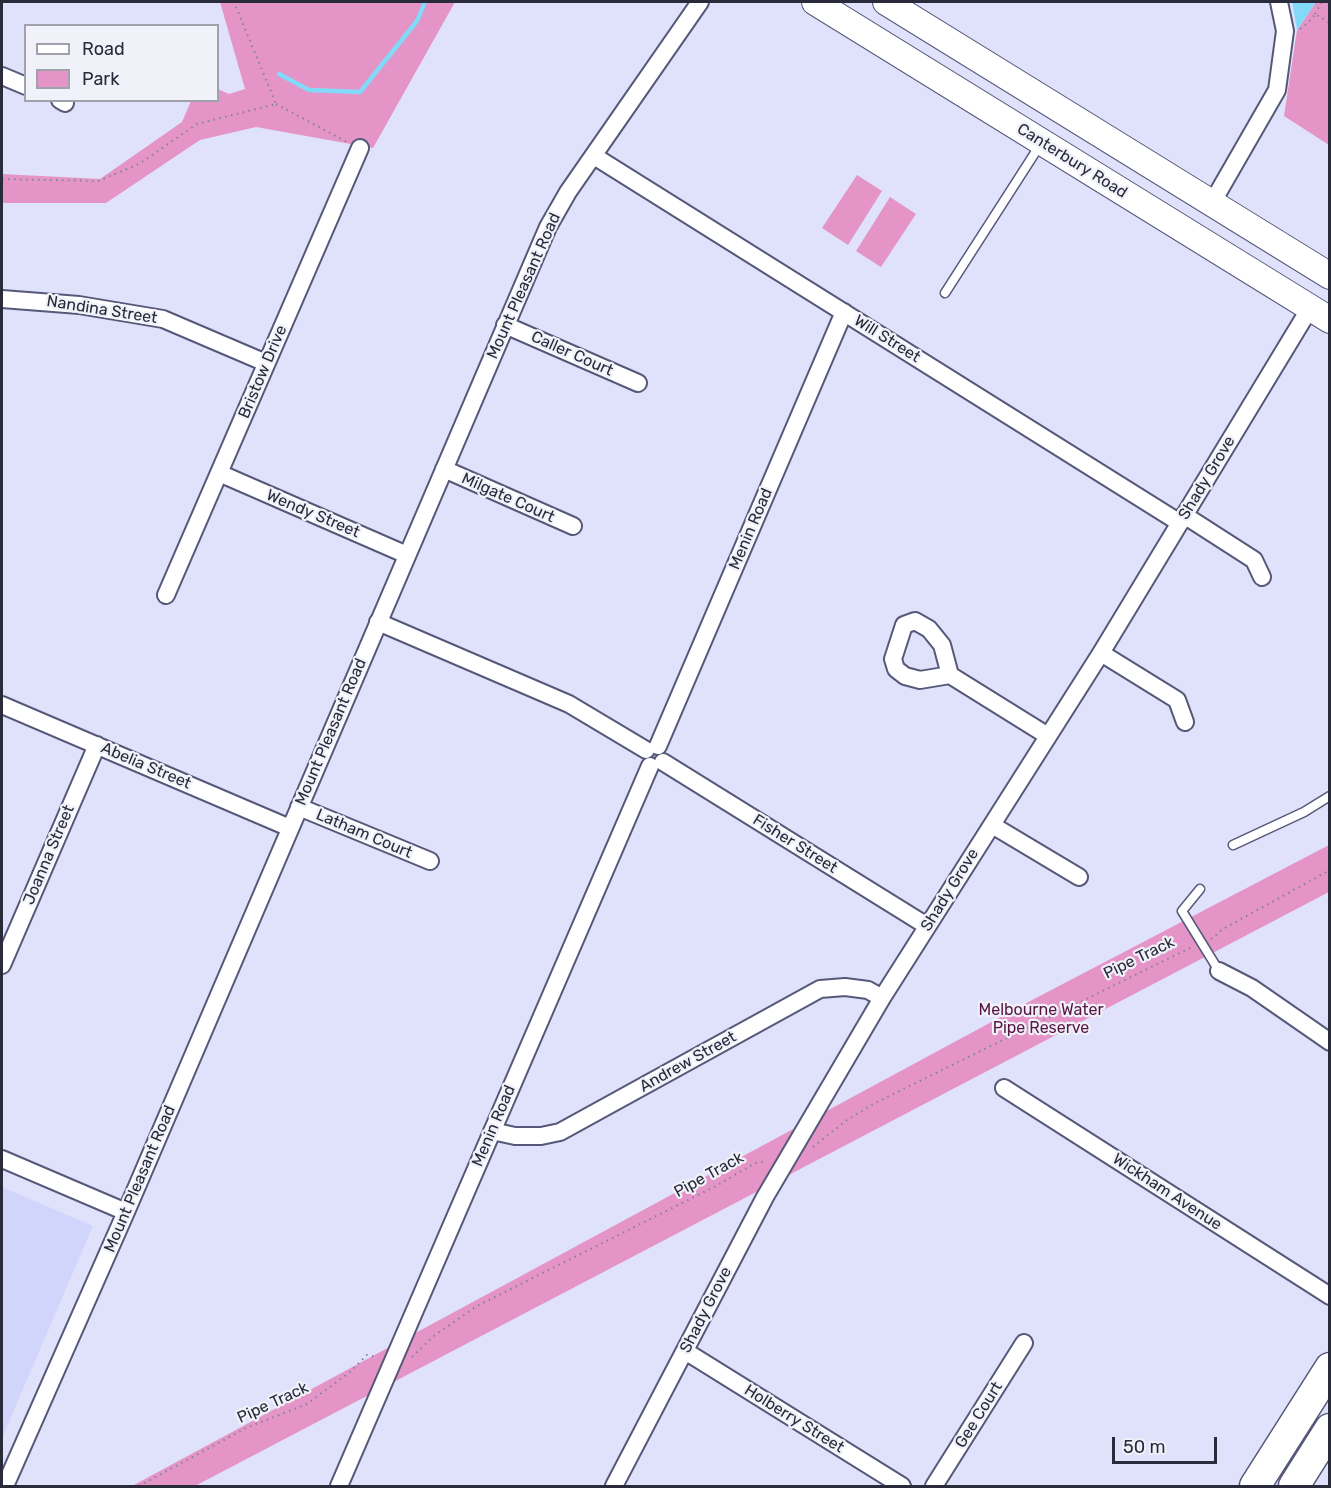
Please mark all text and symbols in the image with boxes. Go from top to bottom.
legend [24,24,219,102]
text: Road [82,38,125,60]
text: Park [82,68,119,90]
street label: Canterbury Road [1013,119,1131,203]
street label: Mount Pleasant Road [483,210,565,362]
street label: Nandina Street [45,292,159,328]
street label: Will Street [850,311,924,367]
street label: Bristow Drive [235,323,291,421]
street label: Caller Court [528,327,616,381]
street label: Shady Grove [1175,433,1239,523]
street label: Milgate Court [459,469,557,527]
street label: Menin Road [725,485,777,573]
street label: Wendy Street [263,486,363,542]
street label: Mount Pleasant Road [291,656,371,808]
street label: Abelia Street [98,738,194,794]
street label: Joanna Street [19,802,79,908]
street label: Latham Court [313,805,415,863]
street label: Fisher Street [749,810,841,878]
street label: Shady Grove [917,845,983,935]
street label: Pipe Track [1100,933,1178,983]
park label: Melbourne Water Pipe Reserve [978,1000,1104,1038]
street label: Andrew Street [636,1028,740,1096]
street label: Menin Road [468,1082,520,1170]
street label: Mount Pleasant Road [100,1103,180,1255]
street label: Pipe Track [671,1148,747,1202]
street label: Wickham Avenue [1109,1149,1225,1235]
street label: Shady Grove [676,1264,736,1356]
street label: Pipe Track [234,1378,312,1428]
street label: Gee Court [951,1378,1007,1452]
street label: Holberry Street [741,1381,847,1457]
scale bar [1115,1425,1220,1463]
text: 50 m [1123,1436,1166,1458]

